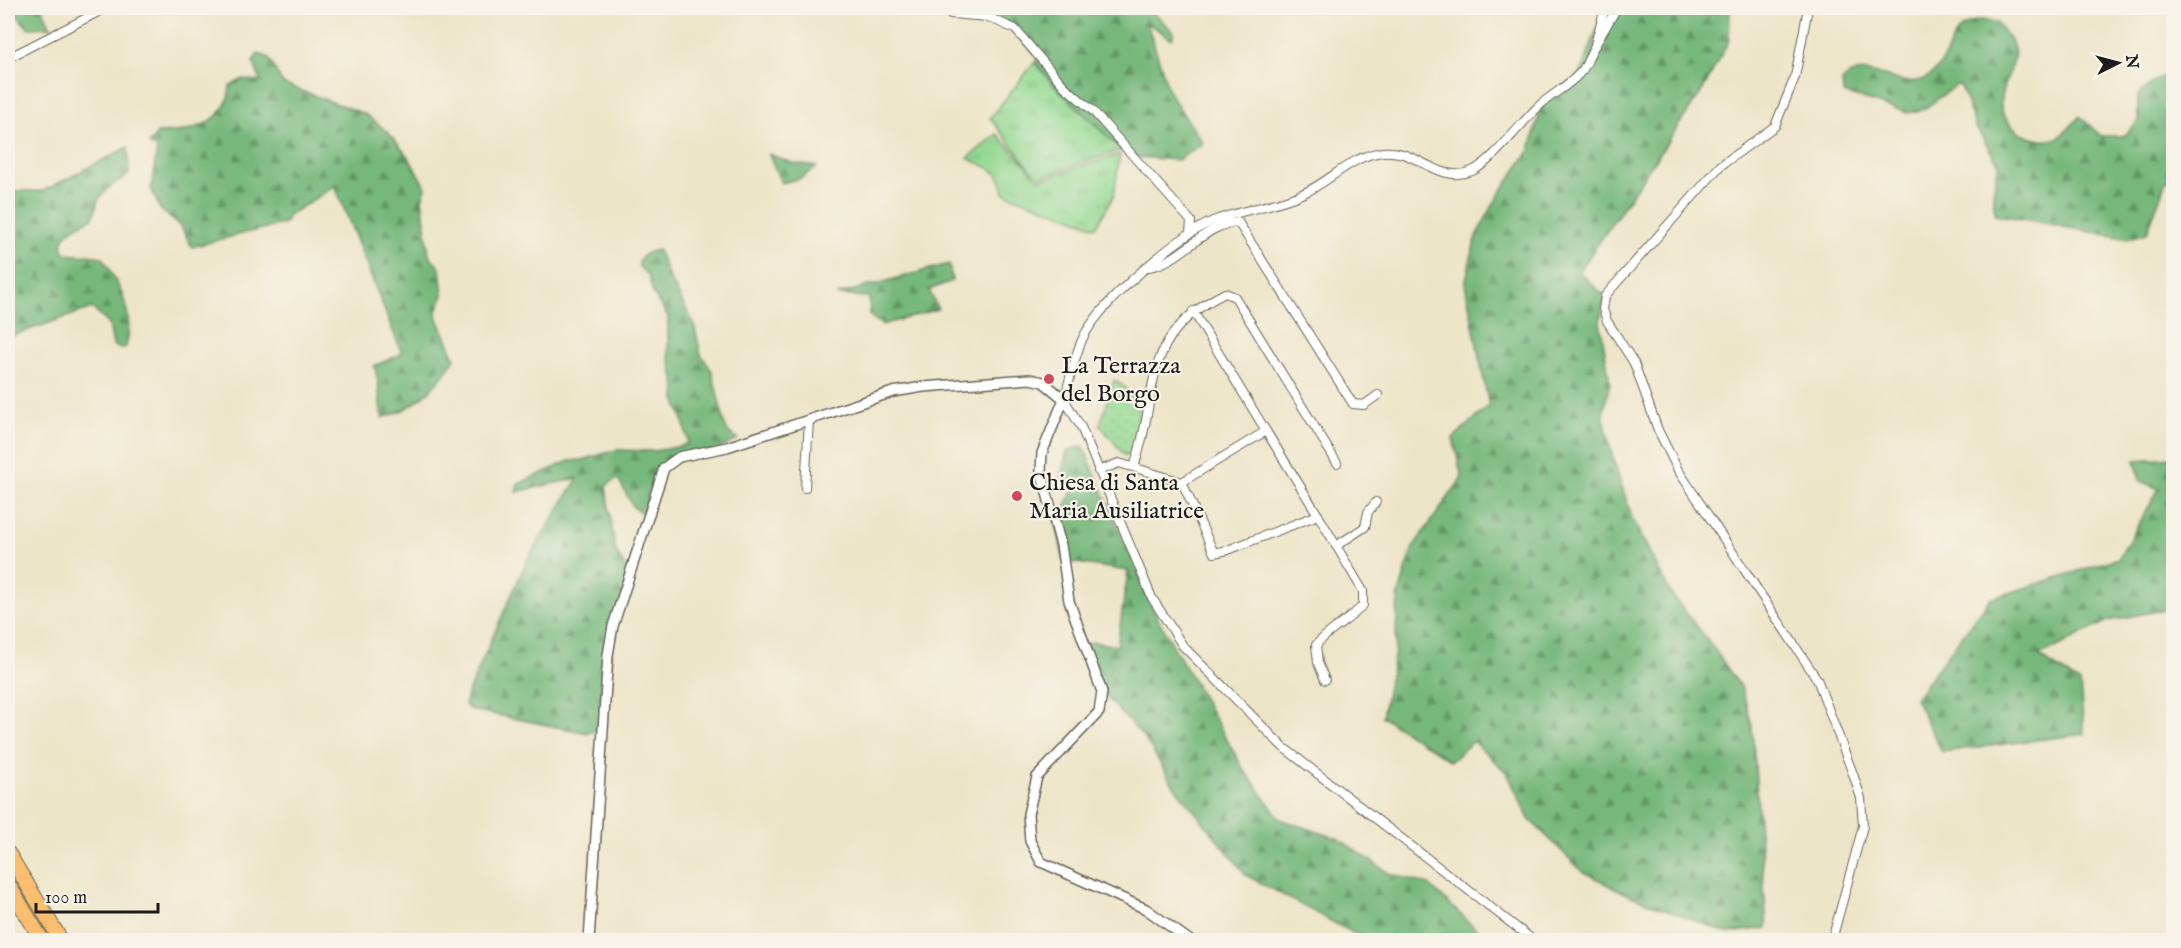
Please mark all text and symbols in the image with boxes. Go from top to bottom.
north arrow [2088,33,2148,93]
text: N [2120,53,2142,70]
place label: La Terrazza del Borgo [1061,351,1181,410]
marker: La Terrazza del Borgo [1042,372,1056,386]
place label: Chiesa di Santa Maria Ausiliatrice [1029,468,1204,527]
marker: Chiesa di Santa Maria Ausiliatrice [1010,489,1024,503]
scale bar [36,876,158,914]
text: 100 m [45,887,87,910]

